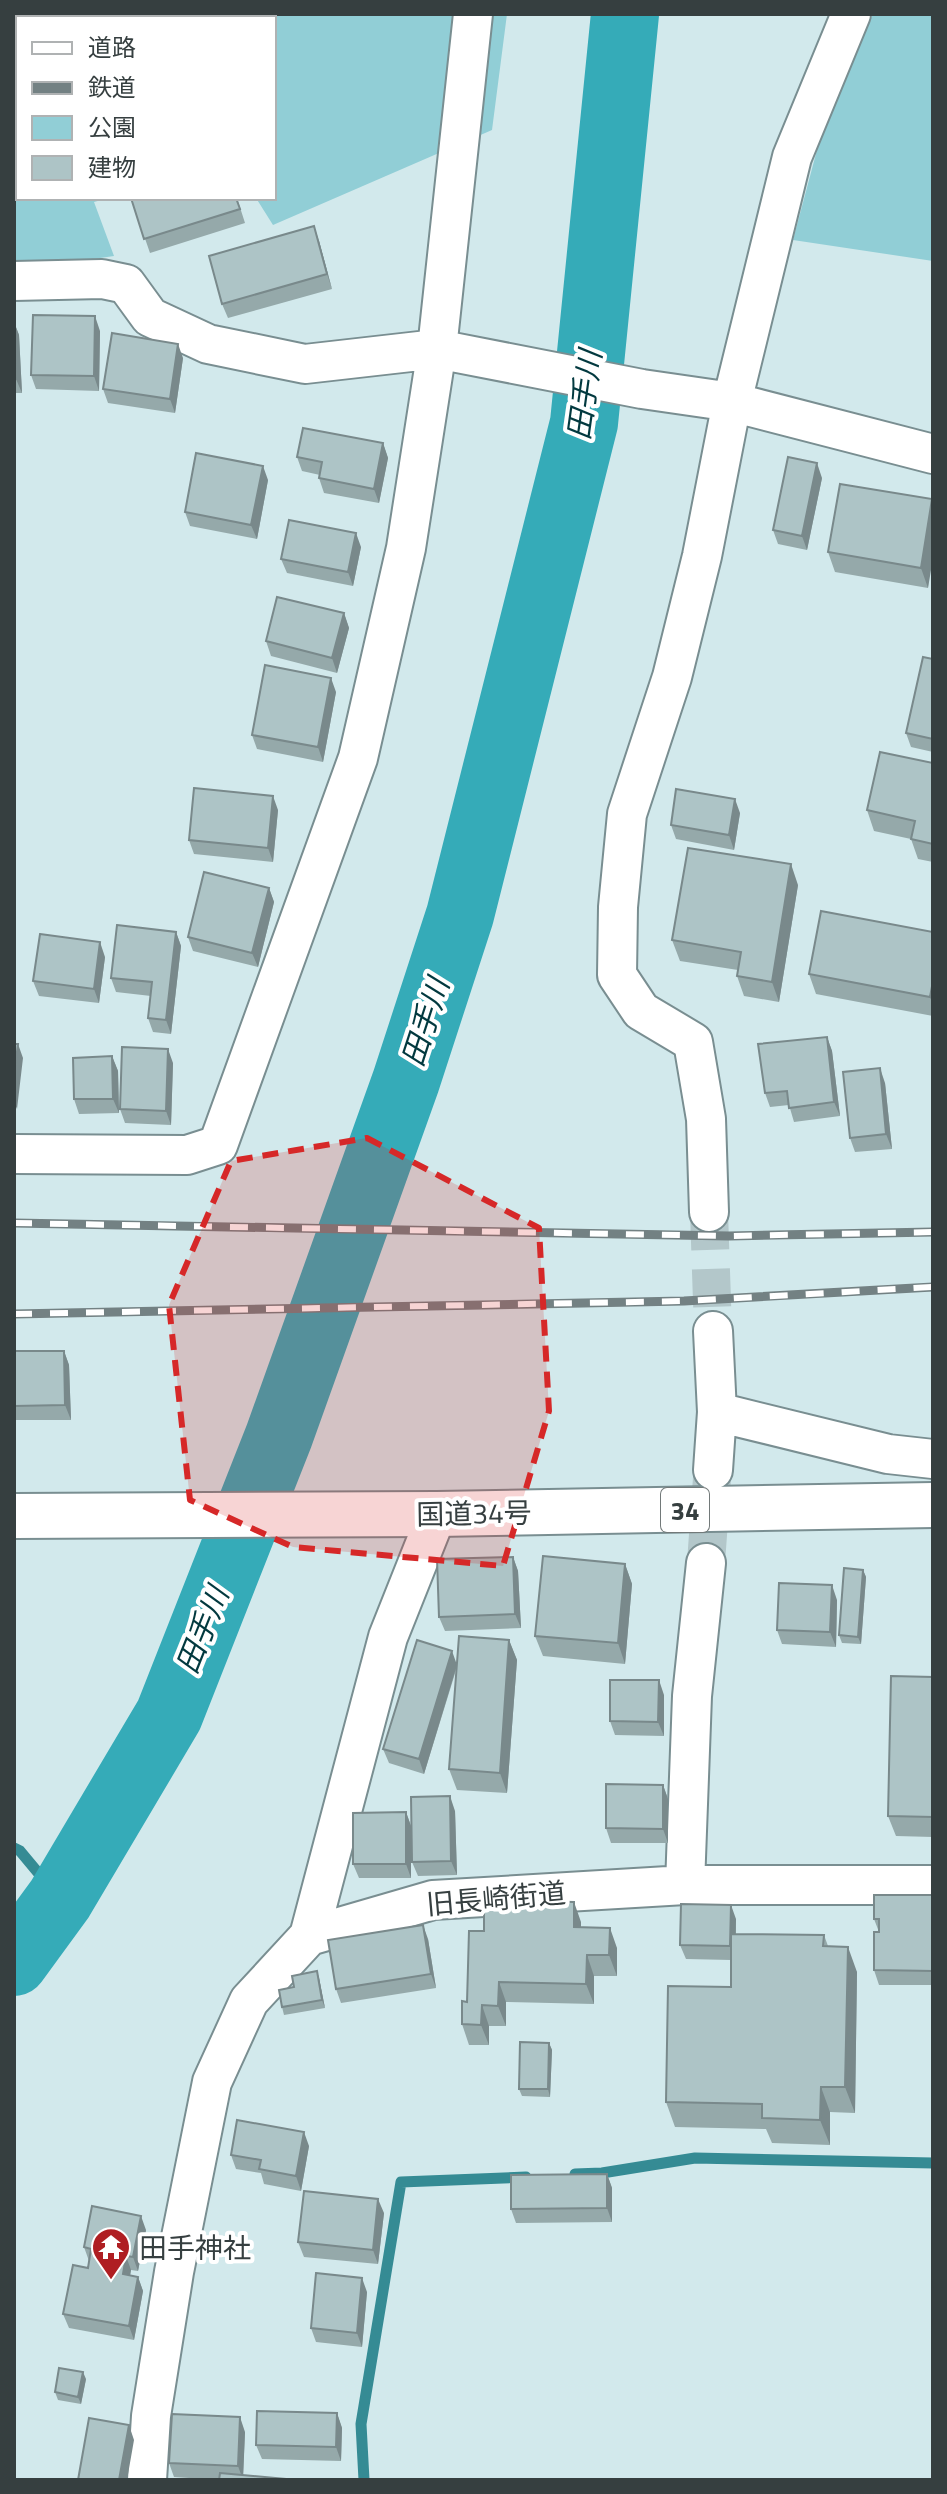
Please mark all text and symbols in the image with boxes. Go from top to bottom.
legend [16,16,276,200]
text: 道路 [88,29,136,65]
text: 鉄道 [88,69,136,105]
text: 公園 [88,109,136,145]
text: 建物 [88,149,136,185]
water label: 田手川 [555,344,613,443]
water label: 田手川 [389,969,462,1072]
road number: 34 [661,1488,709,1532]
street label: 国道34号 [416,1490,532,1536]
water label: 田手川 [164,1577,241,1680]
street label: 旧長崎街道 [424,1870,568,1926]
temple icon: 田手神社 [90,2226,132,2281]
place label: 田手神社 [139,2226,251,2269]

